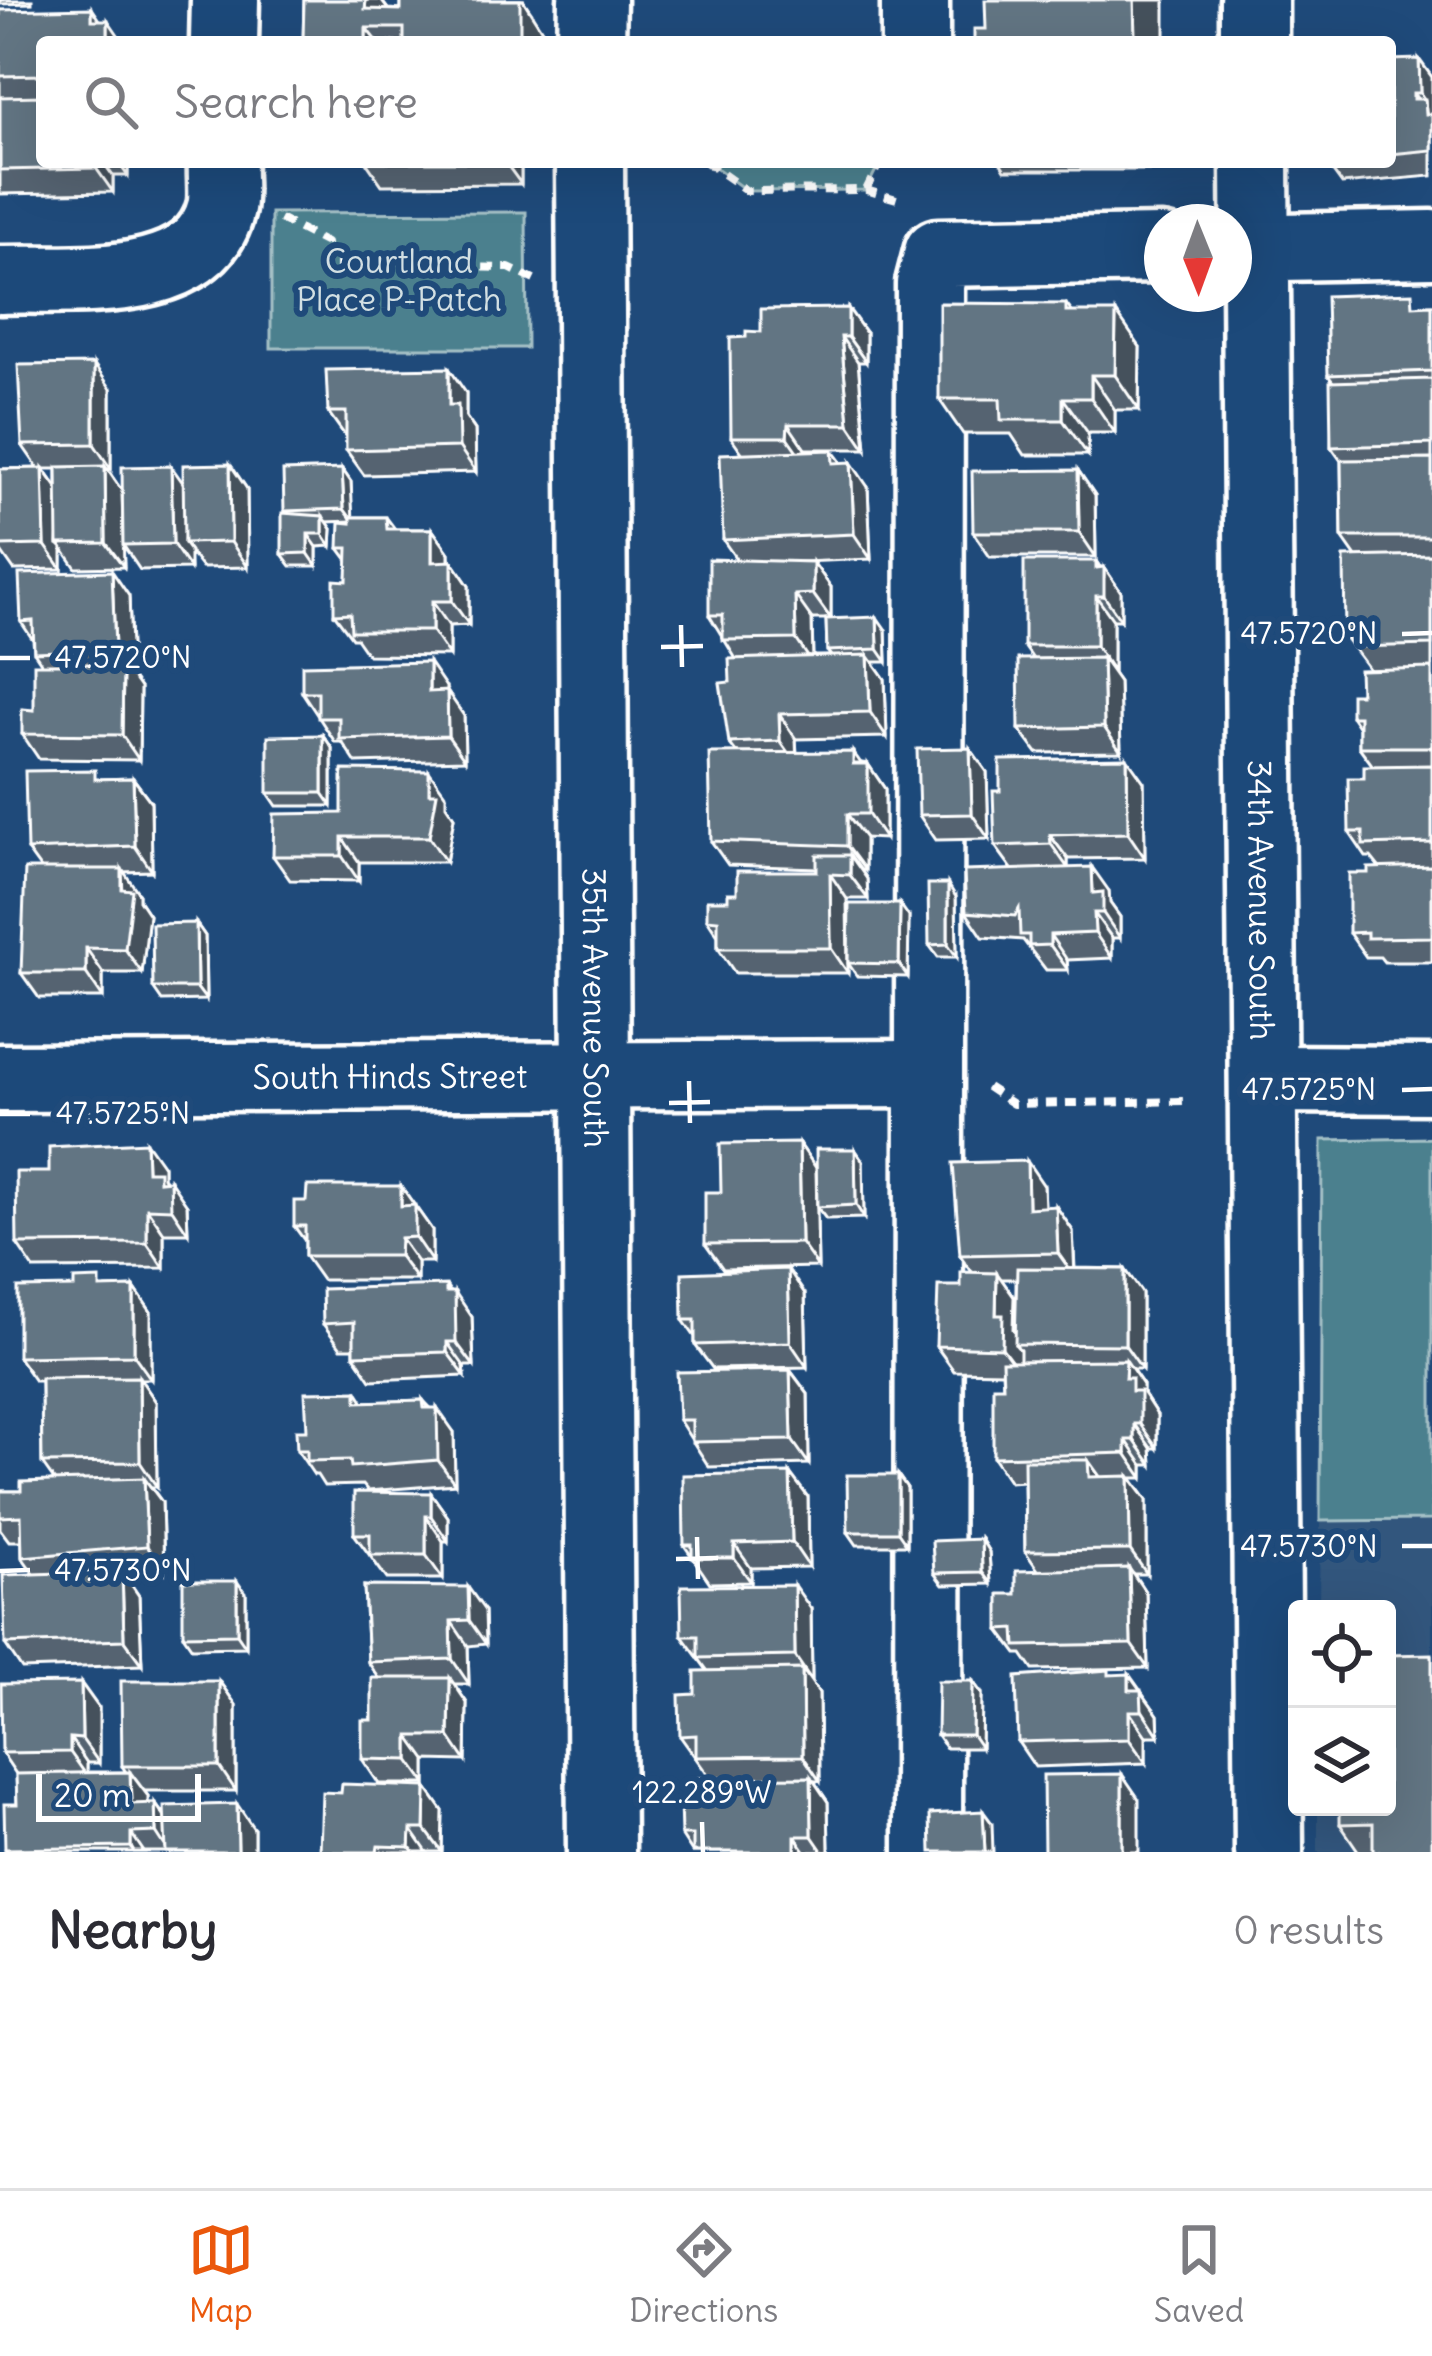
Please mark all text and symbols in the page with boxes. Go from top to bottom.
search box [36,36,1396,168]
icon: search [78,69,144,135]
text: Search here [174,74,418,130]
north arrow [1144,204,1252,312]
park label: Courtland Place P-Patch [296,240,502,320]
text: 47.5720°N [1241,614,1377,652]
text: 47.5720°N [55,638,191,676]
street label: 34th Avenue South [1239,759,1283,1041]
street label: 35th Avenue South [574,868,617,1148]
street label: South Hinds Street [252,1055,528,1098]
text: 47.5725°N [1242,1070,1376,1108]
text: 47.5725°N [56,1094,190,1132]
text: 47.5730°N [1240,1527,1378,1565]
text: 47.5730°N [54,1551,192,1589]
map controls [1288,1600,1396,1816]
button: locate [1288,1600,1396,1708]
button: layers [1288,1708,1396,1816]
scale bar [36,1768,201,1821]
text: 122.289°W [632,1773,772,1811]
text: 20 m [54,1774,131,1816]
text: Nearby [48,1898,217,1962]
text: 0 results [1233,1906,1384,1955]
tab: Map [188,2217,254,2331]
tab: Directions [629,2217,778,2331]
tab: Saved [1154,2217,1244,2331]

